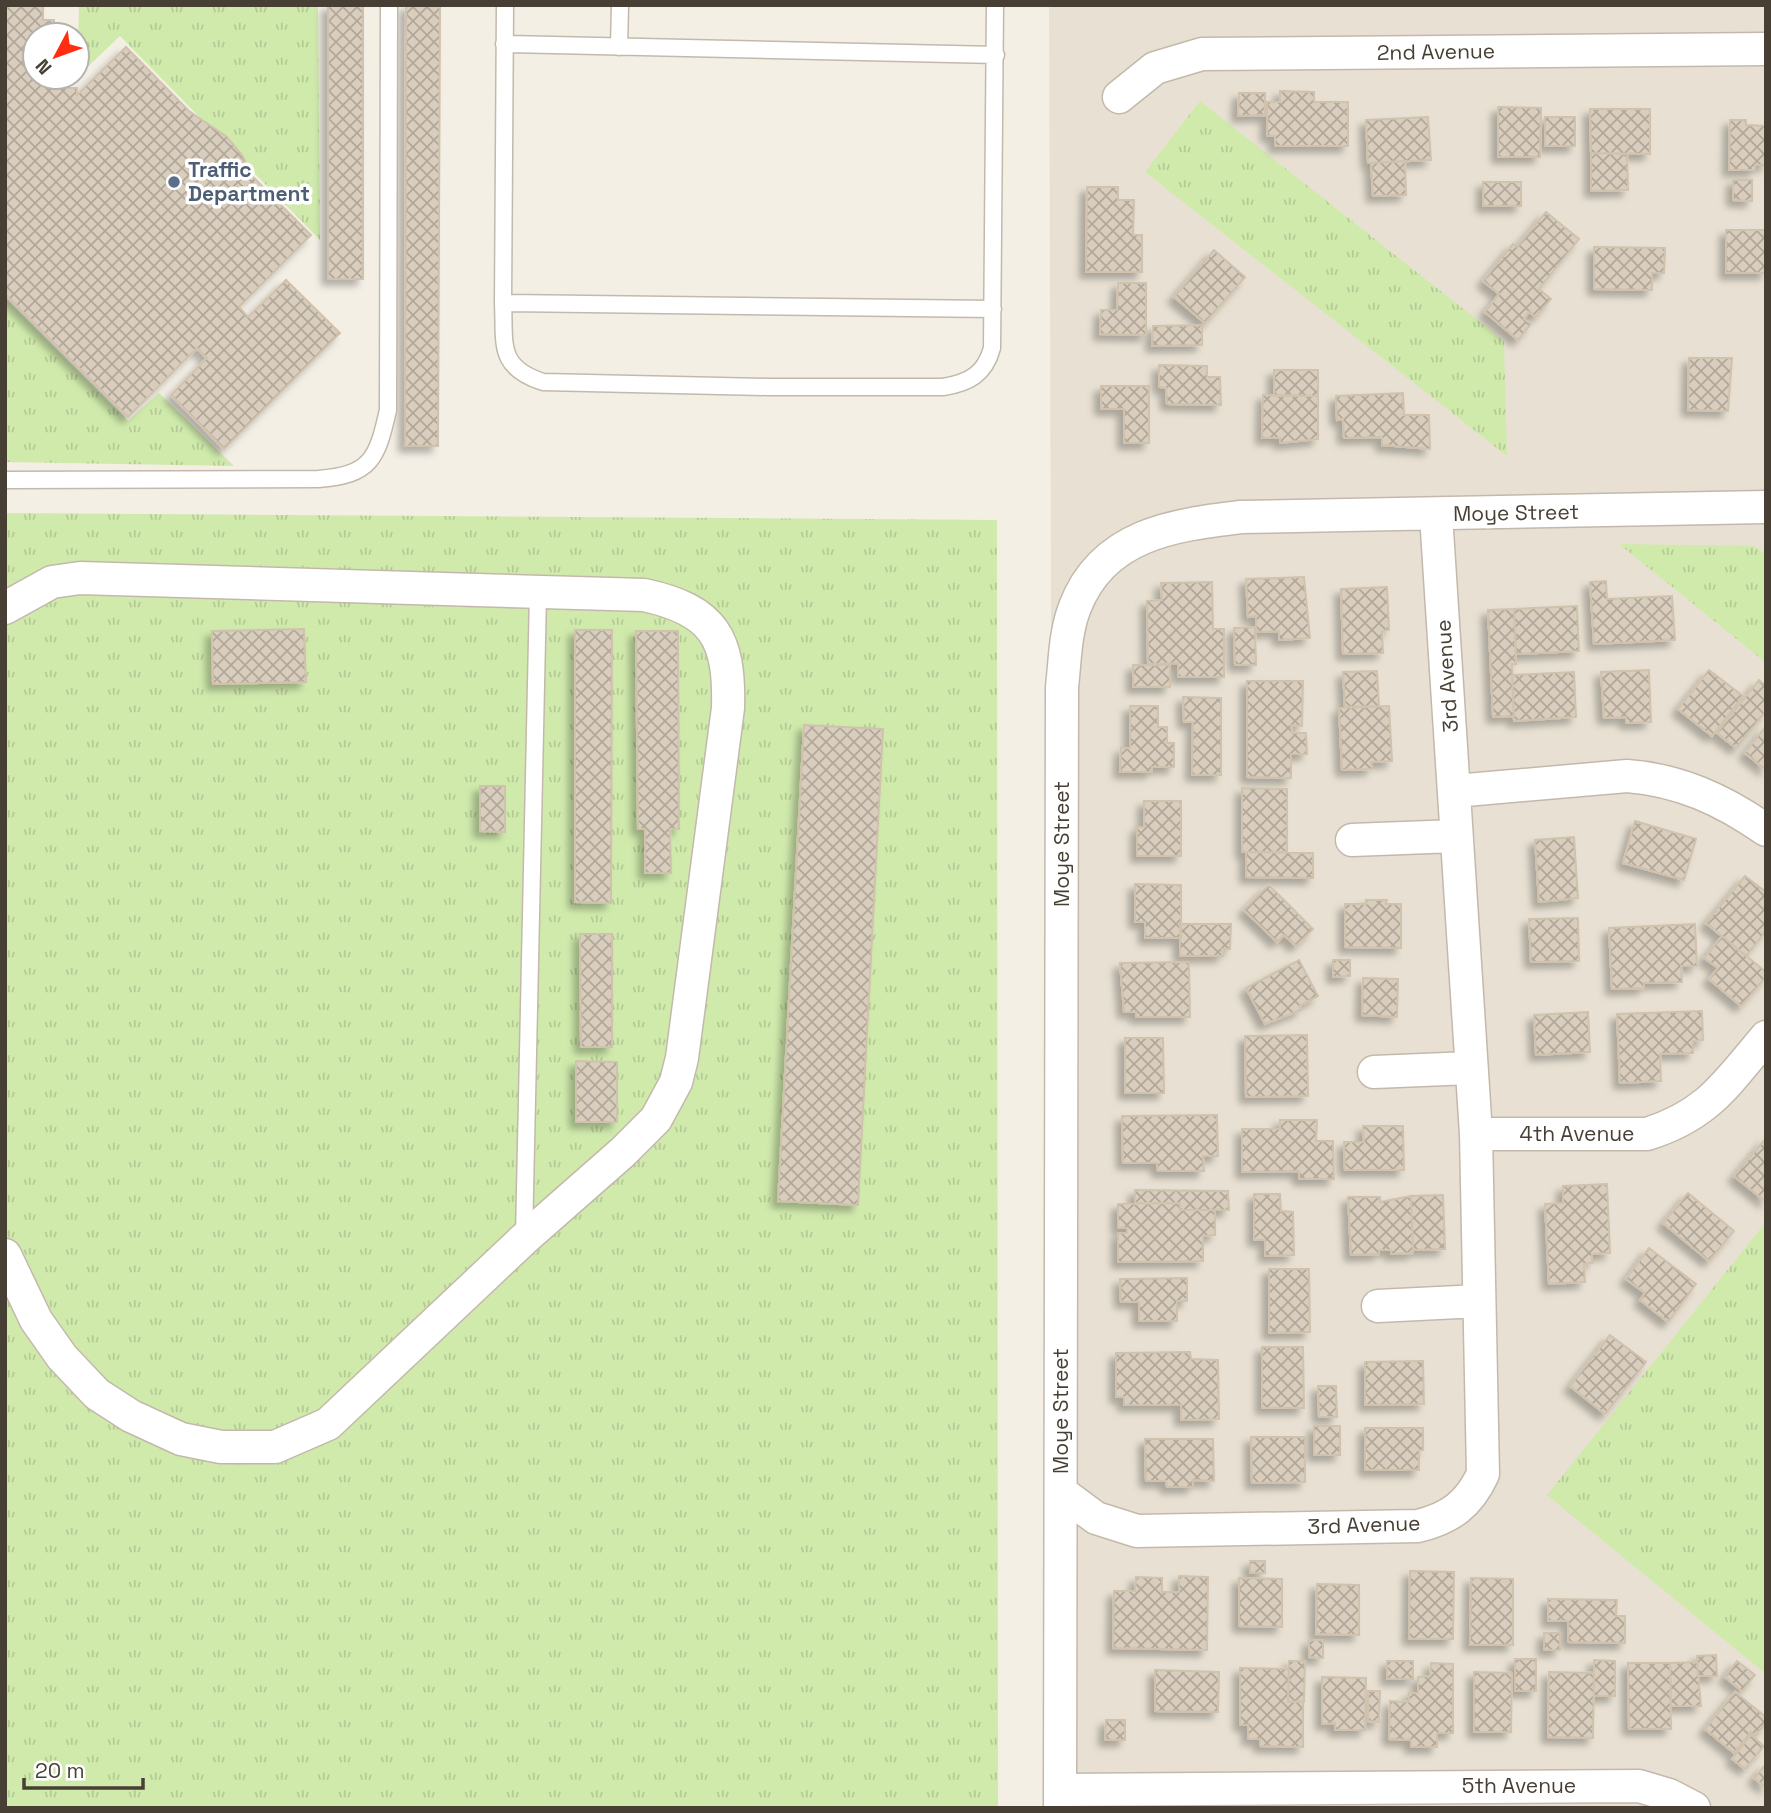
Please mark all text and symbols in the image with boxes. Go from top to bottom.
north arrow [21,21,91,91]
street label: 2nd Avenue [1377,37,1495,66]
text: N [30,54,57,80]
place label: Traffic Department [188,156,310,207]
marker: Traffic Department [166,174,182,190]
street label: Moye Street [1453,498,1579,527]
street label: 3rd Avenue [1429,619,1464,733]
street label: Moye Street [1048,781,1075,907]
street label: 4th Avenue [1520,1120,1634,1147]
street label: Moye Street [1047,1348,1074,1474]
street label: 3rd Avenue [1307,1509,1421,1540]
scale bar [24,1746,144,1790]
text: 20 m [35,1757,85,1784]
street label: 5th Avenue [1462,1772,1576,1799]

